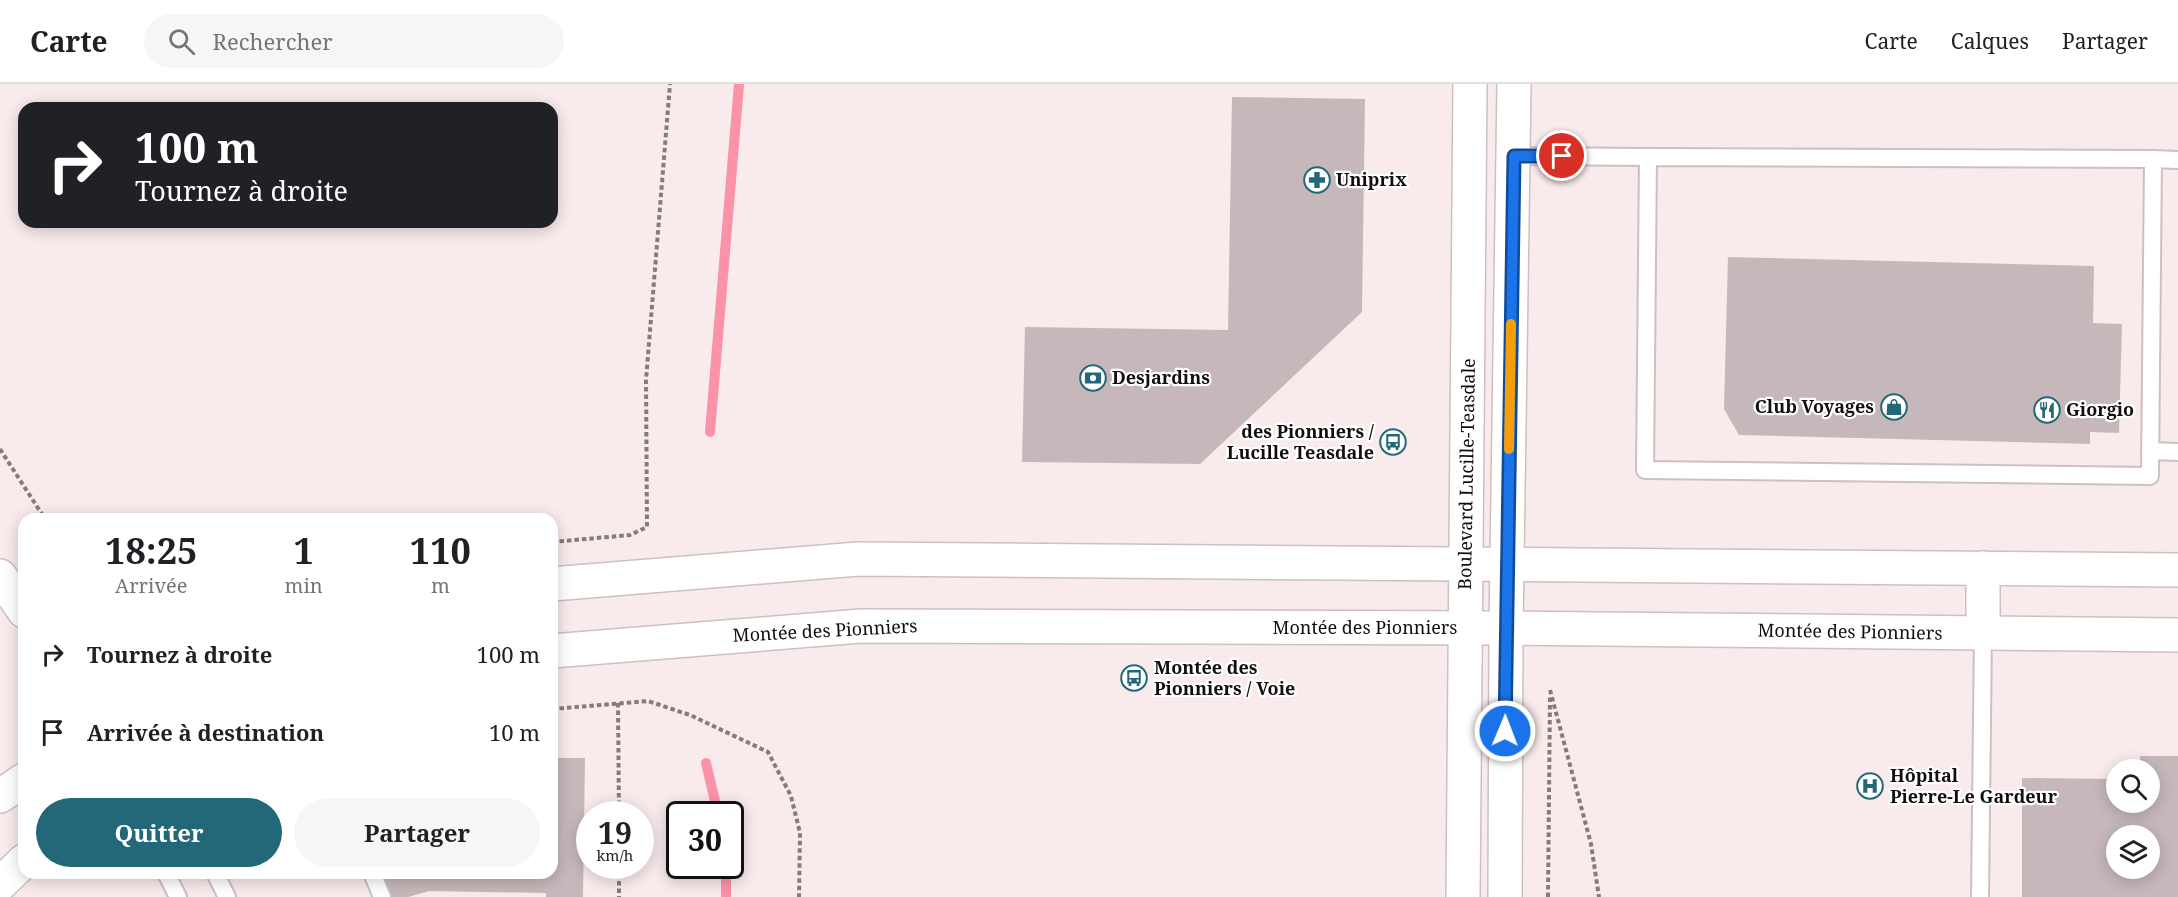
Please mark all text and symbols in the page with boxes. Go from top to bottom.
search box [144,14,564,68]
text: Carte [30,22,108,60]
icon: search [165,25,198,58]
text: Rechercher [213,26,333,56]
text: Carte [1865,27,1918,55]
text: Calques [1951,27,2029,55]
text: Partager [2062,27,2148,55]
text: 100 m [135,118,259,175]
icon: right [36,126,114,204]
pin [1536,130,1587,181]
icon: arrive [1545,139,1578,172]
pharmacy icon: Uniprix [1302,165,1332,195]
place label: Uniprix [1336,167,1407,191]
text: Tournez à droite [135,172,348,209]
street label: Boulevard Lucille-Teasdale [1452,358,1480,590]
bank icon: Desjardins [1078,363,1108,393]
place label: Desjardins [1112,365,1210,389]
shop icon: Club Voyages [1879,392,1909,422]
place label: Club Voyages [1755,394,1874,418]
restaurant icon: Giorgio [2032,395,2062,425]
place label: Giorgio [2066,397,2134,421]
place label: des Pionniers / Lucille Teasdale [1227,419,1375,464]
bus stop icon: des Pionniers / Lucille Teasdale [1378,427,1408,457]
text: 18:25 [105,526,197,575]
text: 1 [293,526,314,575]
text: 110 [410,526,471,575]
text: Arrivée [115,572,187,599]
text: min [285,572,323,599]
text: m [431,572,450,599]
street label: Montée des Pionniers [732,613,918,647]
street label: Montée des Pionniers [1273,615,1457,639]
street label: Montée des Pionniers [1757,617,1943,645]
icon: right [36,638,69,671]
text: Tournez à droite [87,639,272,669]
text: 100 m [477,639,540,669]
place label: Montée des Pionniers / Voie [1154,655,1295,700]
bus stop icon: Montée des Pionniers / Voie [1119,663,1149,693]
position arrow [1473,699,1537,763]
icon: arrive [36,716,69,749]
text: Arrivée à destination [87,717,324,747]
text: 10 m [489,717,540,747]
map controls [2106,759,2160,879]
button: search [2106,759,2160,813]
place label: Hôpital Pierre-Le Gardeur [1890,763,2058,808]
hospital icon: Hôpital Pierre-Le Gardeur [1855,771,1885,801]
button: Quitter [36,798,282,867]
button: Partager [294,798,540,867]
speed limit sign: 30 [666,801,744,879]
text: 19 [598,812,632,853]
button: layers [2106,825,2160,879]
text: km/h [597,845,633,865]

